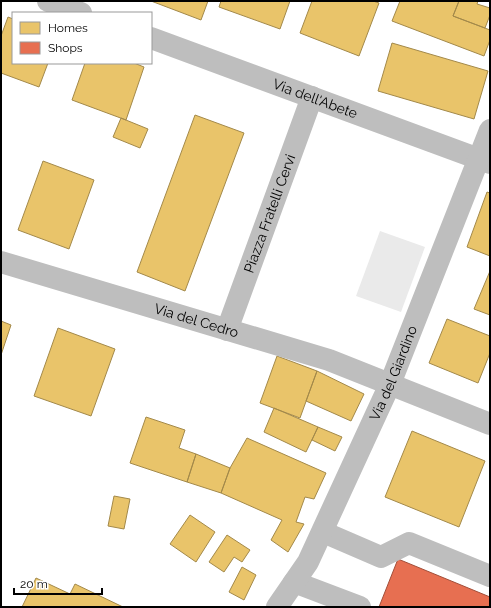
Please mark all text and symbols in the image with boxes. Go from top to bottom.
legend [12,12,152,64]
text: Homes [48,21,88,35]
text: Shops [48,41,83,55]
street label: Via dell'Abete [271,76,360,121]
street label: Piazza Fratelli Cervi [241,152,298,275]
street label: Via del Cedro [152,300,241,341]
street label: Via del Giardino [366,323,420,423]
scale bar [14,570,102,596]
text: 20 m [20,577,48,591]

